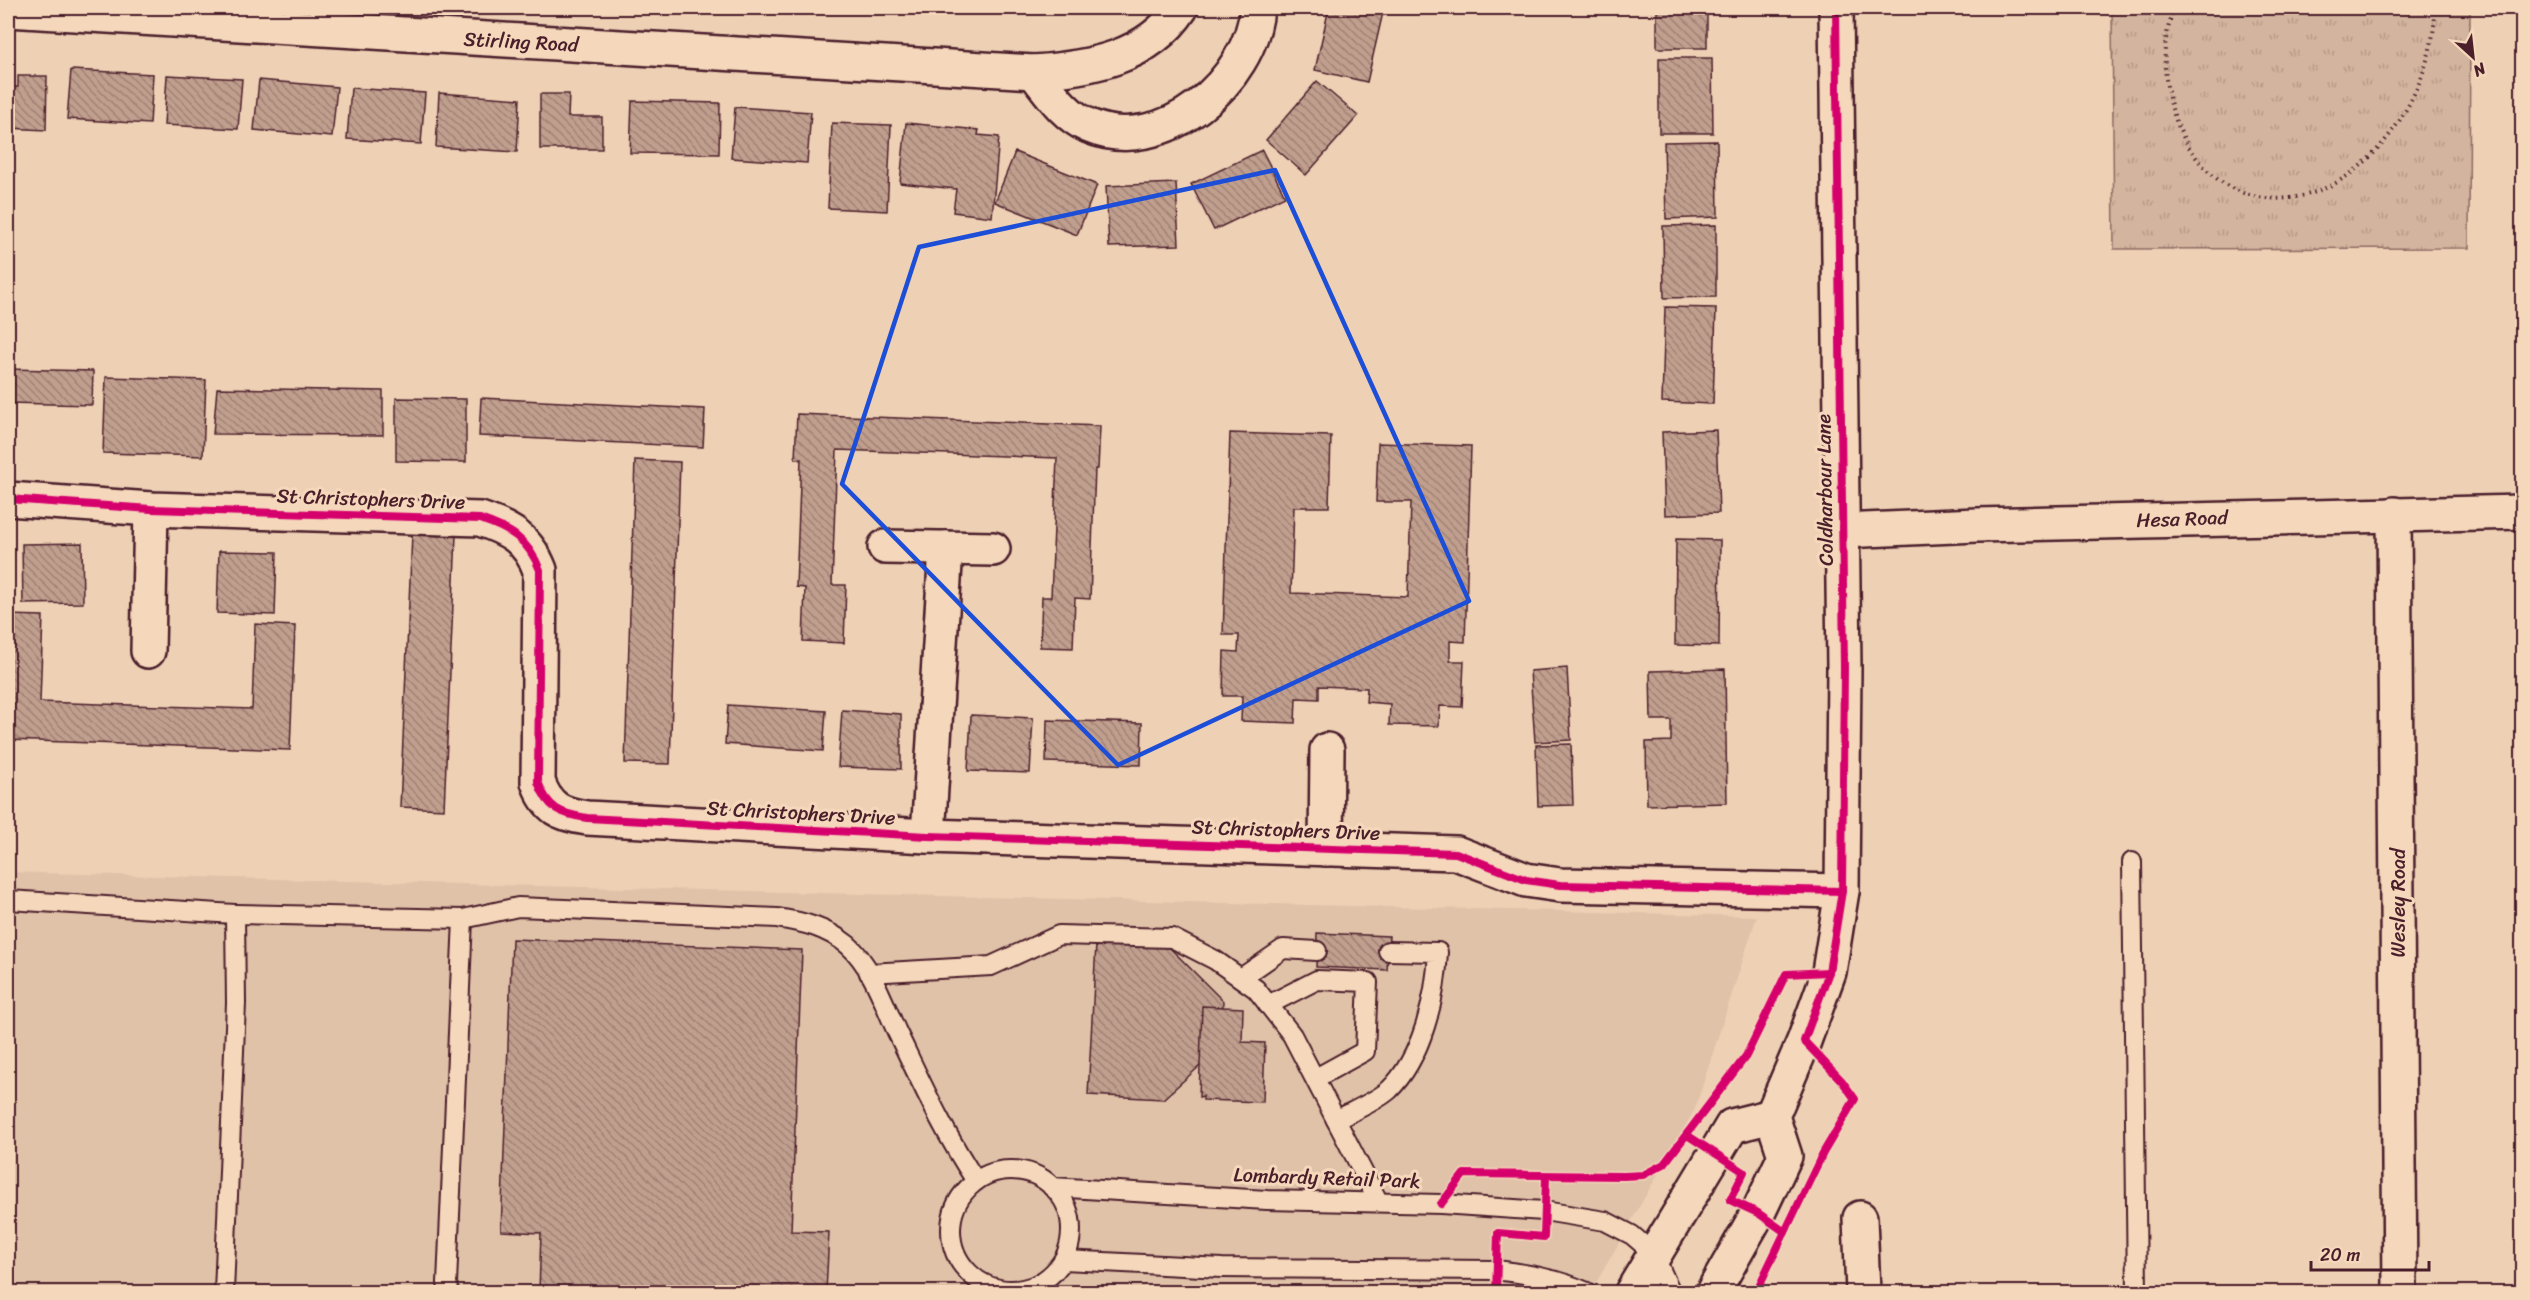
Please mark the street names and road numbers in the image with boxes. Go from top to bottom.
street label: Stirling Road [463,22,581,63]
street label: Coldharbour Lane [1806,413,1844,566]
street label: St Christophers Drive [276,478,466,520]
street label: Hesa Road [2136,500,2230,538]
street label: St Christophers Drive [706,791,896,835]
street label: St Christophers Drive [1191,809,1381,851]
street label: Wesley Road [2381,847,2416,957]
street label: Lombardy Retail Park [1233,1157,1421,1199]

